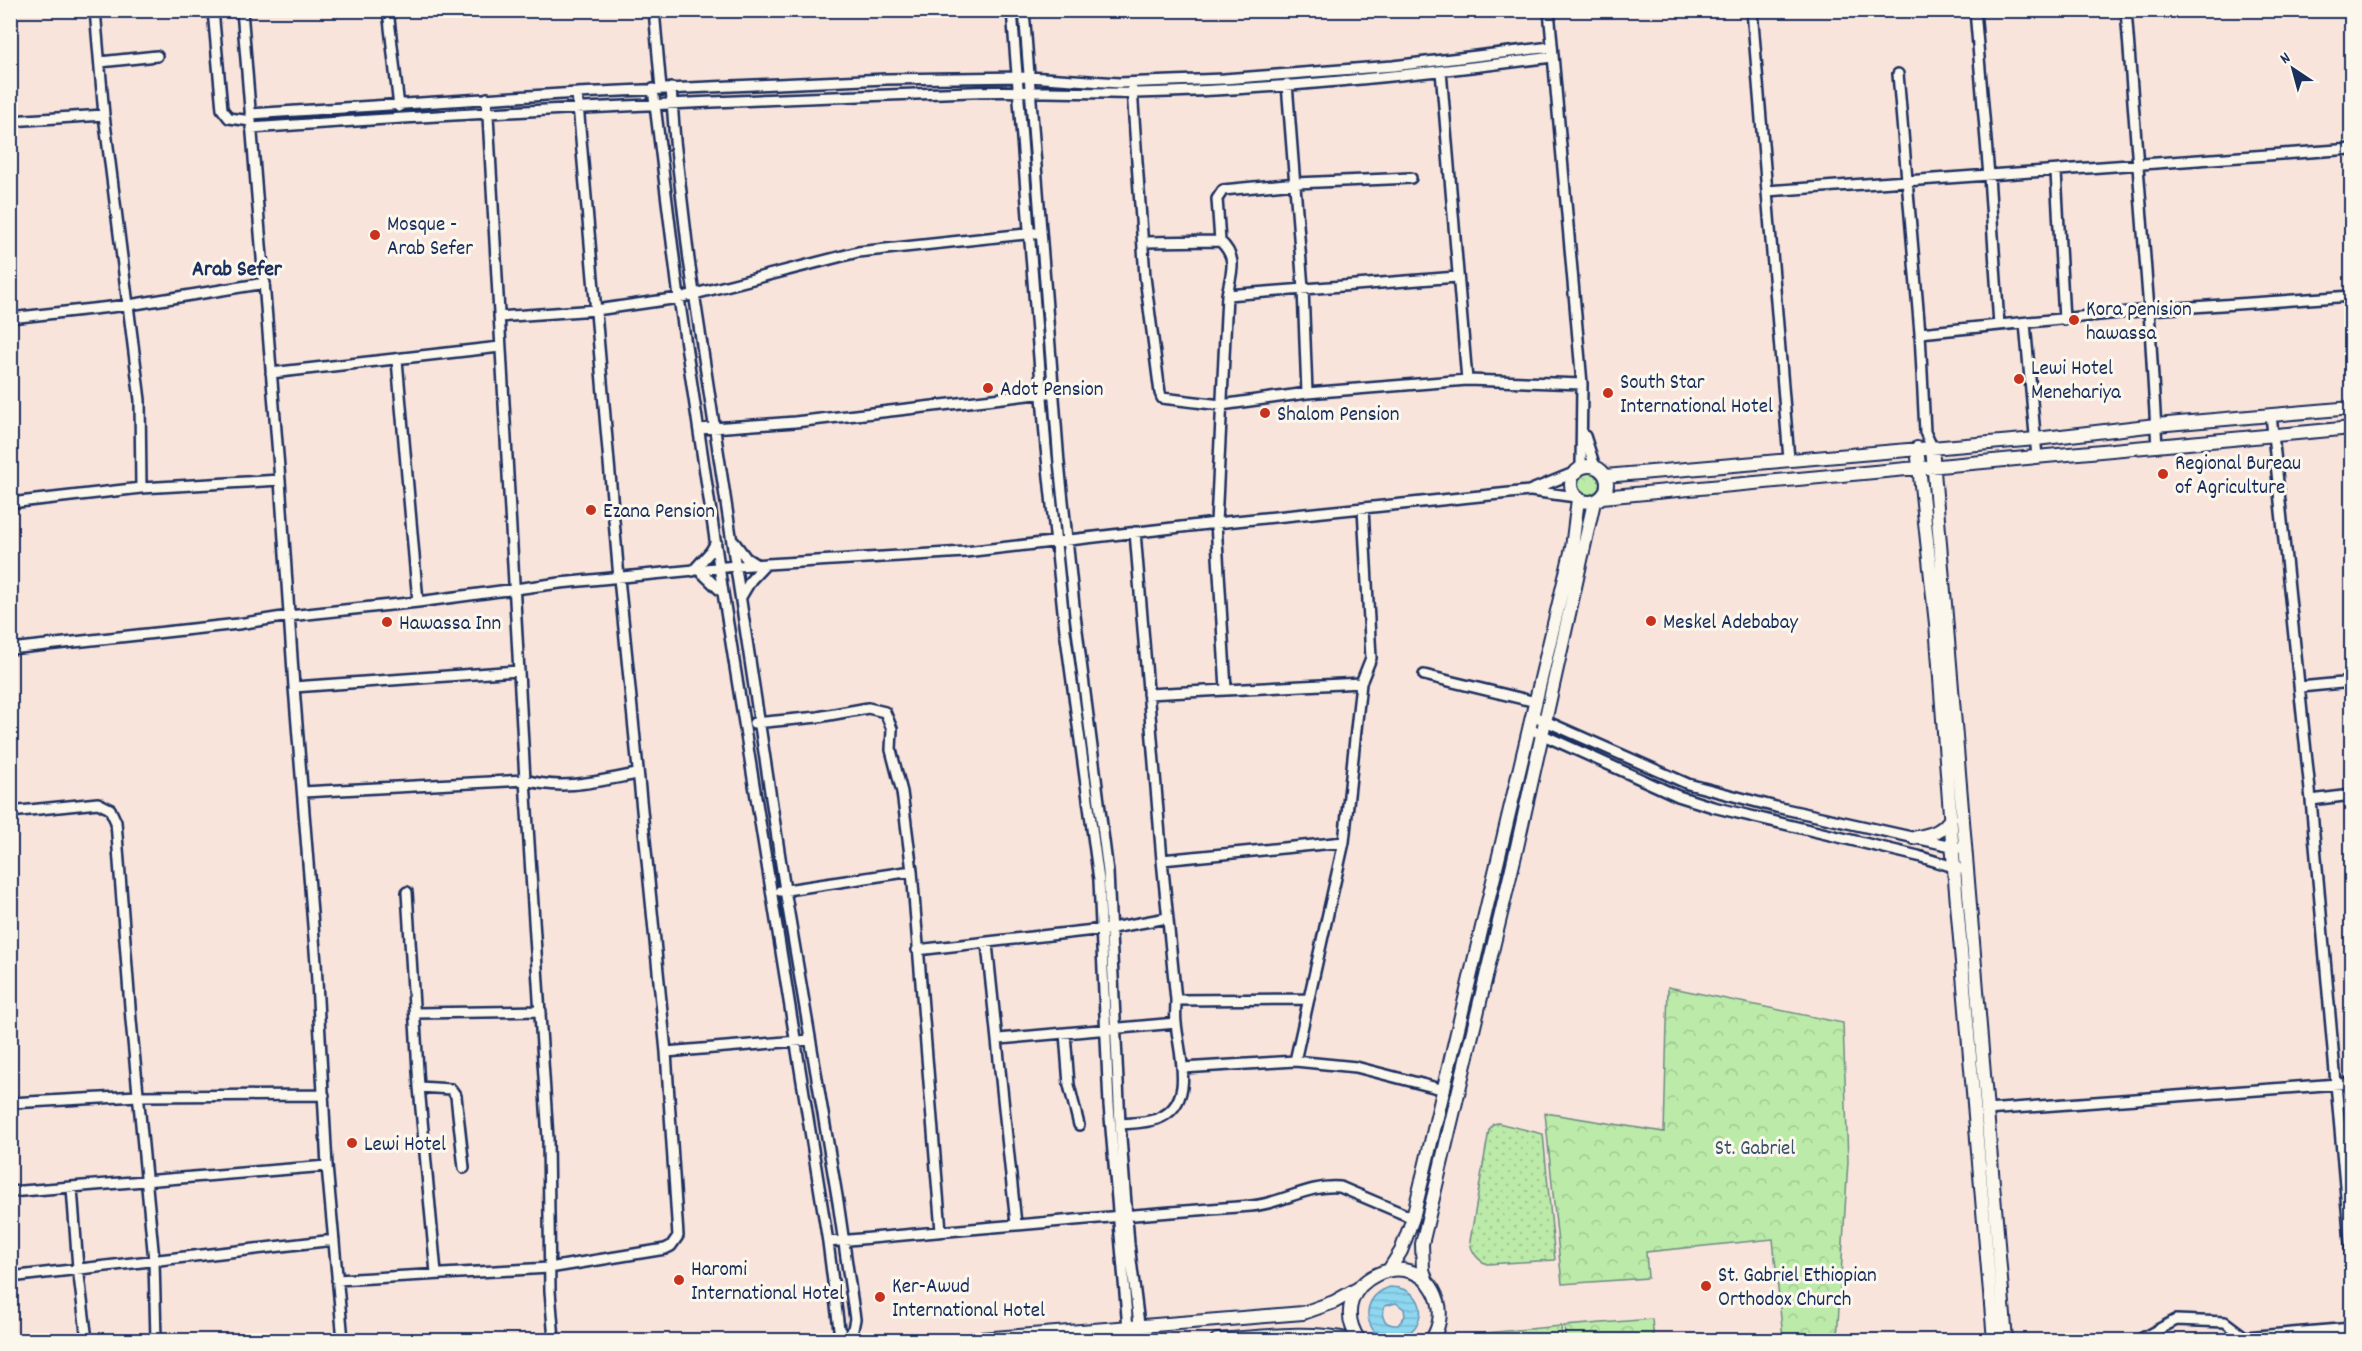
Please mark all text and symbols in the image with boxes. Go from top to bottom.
north arrow [2263,39,2323,99]
text: N [2276,47,2296,71]
place label: Mosque - Arab Sefer [387,211,473,265]
marker: Mosque - Arab Sefer [368,228,382,242]
district label: Arab Sefer [192,255,283,286]
place label: Kora penision hawassa [2086,296,2192,350]
marker: Kora penision hawassa [2067,313,2081,327]
place label: Lewi Hotel Menehariya [2031,355,2122,409]
place label: South Star International Hotel [1620,369,1773,423]
marker: Lewi Hotel Menehariya [2012,372,2026,386]
place label: Adot Pension [1000,376,1103,406]
marker: Adot Pension [981,381,995,395]
marker: South Star International Hotel [1601,386,1615,400]
place label: Shalom Pension [1277,401,1400,431]
marker: Shalom Pension [1258,406,1272,420]
place label: Regional Bureau of Agriculture [2175,450,2301,504]
marker: Regional Bureau of Agriculture [2156,467,2170,481]
place label: Ezana Pension [603,498,715,528]
marker: Ezana Pension [584,503,598,517]
place label: Meskel Adebabay [1663,609,1798,639]
place label: Hawassa Inn [399,610,501,640]
marker: Meskel Adebabay [1644,614,1658,628]
marker: Hawassa Inn [380,615,394,629]
place label: Lewi Hotel [364,1131,446,1161]
park label: St. Gabriel [1715,1135,1795,1165]
marker: Lewi Hotel [345,1136,359,1150]
place label: Haromi International Hotel [691,1256,844,1310]
place label: St. Gabriel Ethiopian Orthodox Church [1718,1262,1877,1316]
marker: Haromi International Hotel [672,1273,686,1287]
place label: Ker-Awud International Hotel [892,1273,1045,1327]
marker: St. Gabriel Ethiopian Orthodox Church [1699,1279,1713,1293]
marker: Ker-Awud International Hotel [873,1290,887,1304]

